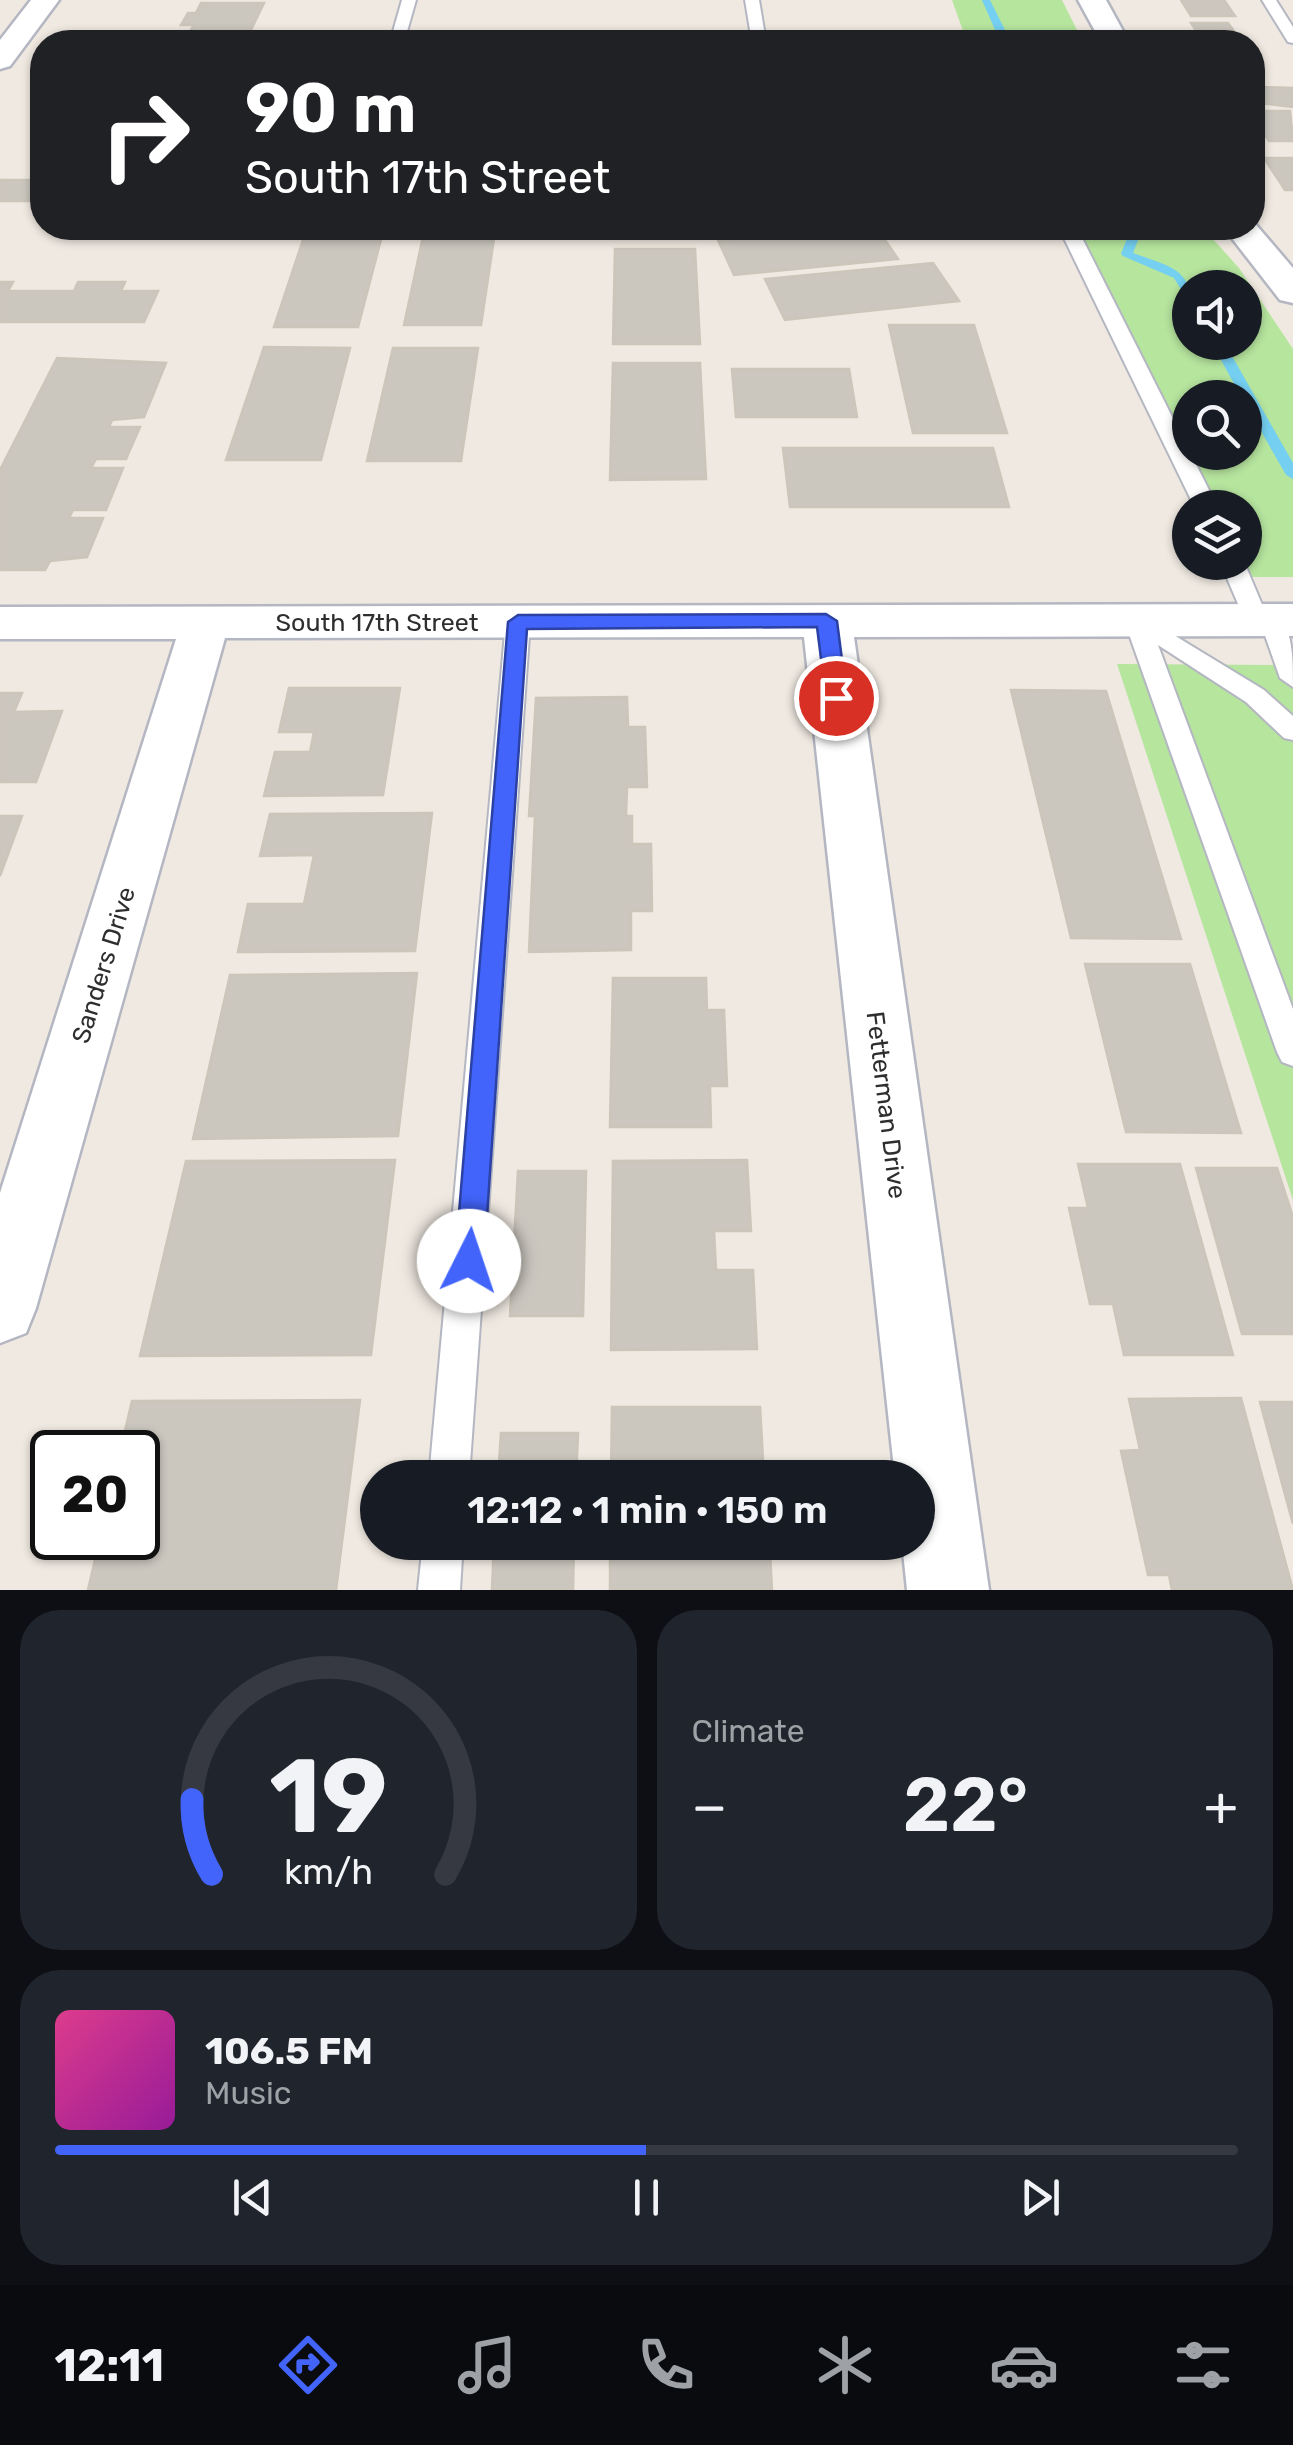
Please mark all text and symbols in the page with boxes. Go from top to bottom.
text: 90 m [245,67,417,150]
icon: right [80,70,210,200]
text: South 17th Street [245,151,610,204]
map controls [1172,270,1262,580]
button: sound [1172,270,1262,360]
button: search [1172,380,1262,470]
button: layers [1172,490,1262,580]
street label: South 17th Street [275,608,479,637]
pin [794,656,879,741]
icon: arrive [809,671,864,726]
street label: Sanders Drive [66,883,141,1047]
street label: Fetterman Drive [861,1010,912,1200]
position arrow [417,1209,521,1313]
speed limit sign: 20 [30,1430,160,1560]
text: 12:12 · 1 min · 150 m [467,1487,828,1533]
text: Climate [692,1712,805,1750]
text: 19 [269,1735,387,1858]
text: 22° [903,1761,1028,1850]
text: − [692,1774,727,1839]
text: + [1204,1774,1238,1839]
text: km/h [284,1851,373,1893]
text: 106.5 FM [205,2028,373,2074]
text: Music [205,2074,291,2112]
icon: previous [225,2170,280,2225]
icon: pause [619,2170,674,2225]
icon: next [1013,2170,1068,2225]
icon: directions [273,2330,343,2400]
icon: music [452,2330,522,2400]
icon: phone [631,2330,701,2400]
icon: climate [810,2330,880,2400]
icon: car [989,2330,1059,2400]
icon: filters [1168,2330,1238,2400]
text: 12:11 [55,2339,164,2392]

